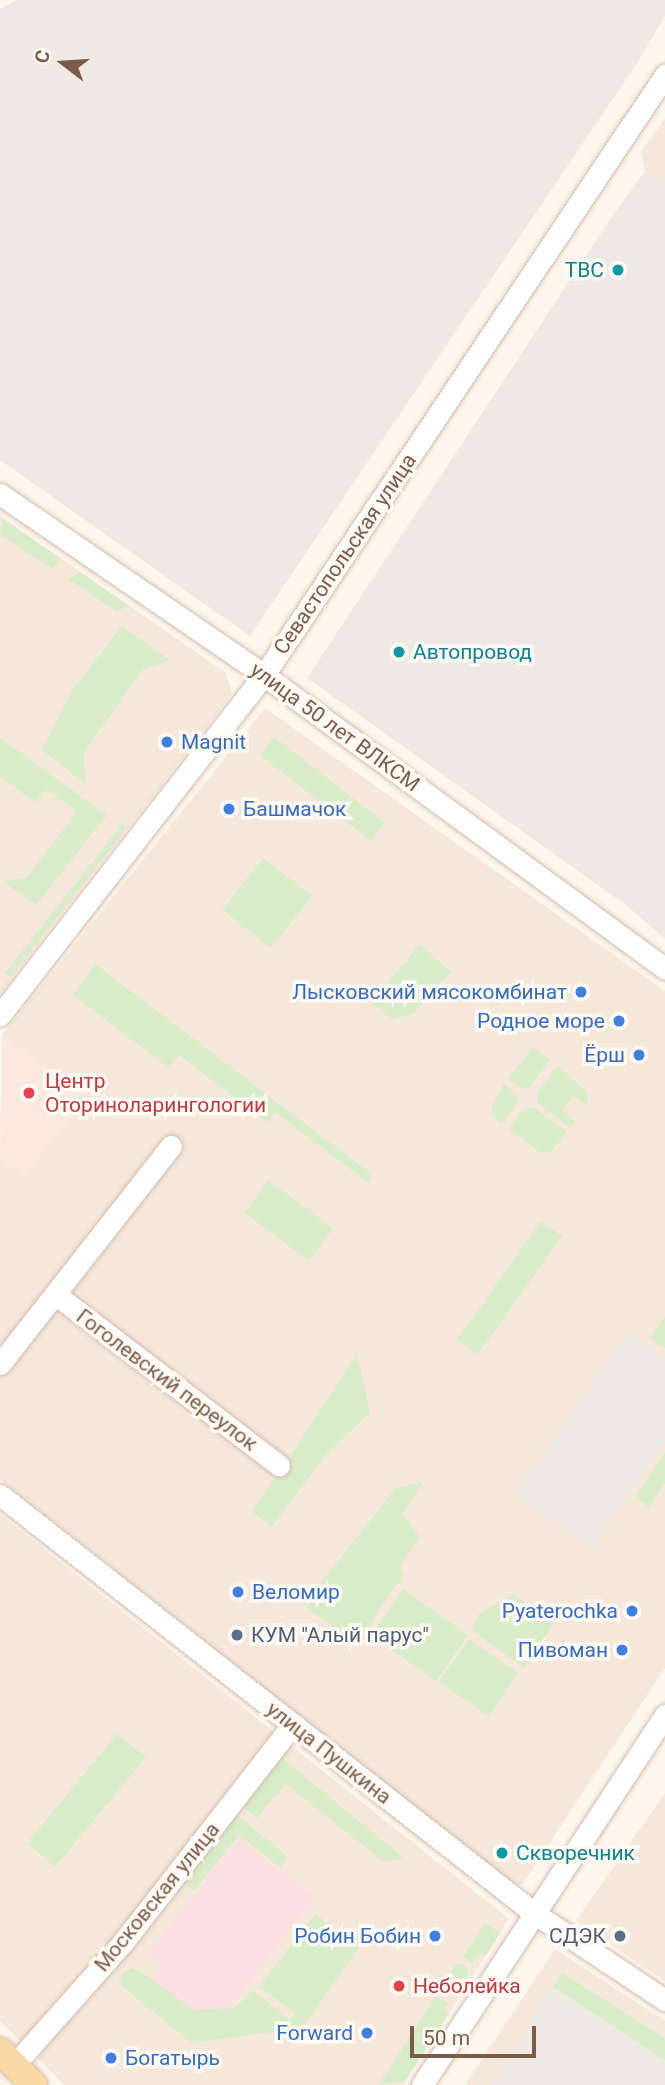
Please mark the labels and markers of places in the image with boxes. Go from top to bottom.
place label: ТВС [565,257,604,283]
marker: ТВС [610,262,626,278]
place label: Автопровод [413,639,532,665]
marker: Автопровод [391,644,407,660]
place label: Magnit [181,729,246,755]
marker: Magnit [159,734,175,750]
place label: Башмачок [243,796,346,822]
marker: Башмачок [221,801,237,817]
place label: Лысковский мясокомбинат [292,979,567,1005]
marker: Лысковский мясокомбинат [573,984,589,1000]
place label: Родное море [477,1008,605,1034]
marker: Родное море [611,1013,627,1029]
place label: Ёрш [584,1042,625,1068]
marker: Ёрш [631,1047,647,1063]
place label: Центр Оториноларингологии [45,1068,266,1118]
marker: Центр Оториноларингологии [19,1083,39,1103]
place label: Веломир [252,1579,340,1605]
marker: Веломир [230,1584,246,1600]
place label: Pyaterochka [502,1598,618,1624]
marker: Pyaterochka [624,1603,640,1619]
place label: КУМ "Алый парус" [251,1622,429,1648]
marker: КУМ "Алый парус" [229,1627,245,1643]
place label: Пивоман [518,1637,608,1663]
marker: Пивоман [614,1642,630,1658]
place label: Скворечник [516,1840,635,1866]
marker: Скворечник [494,1845,510,1861]
place label: Робин Бобин [294,1923,421,1949]
place label: СДЭК [549,1923,606,1949]
marker: Робин Бобин [427,1928,443,1944]
marker: СДЭК [612,1928,628,1944]
place label: Неболейка [413,1973,521,1999]
marker: Неболейка [391,1978,407,1994]
place label: Forward [276,2020,353,2046]
marker: Forward [359,2025,375,2041]
place label: Богатырь [125,2045,220,2071]
marker: Богатырь [103,2050,119,2066]

